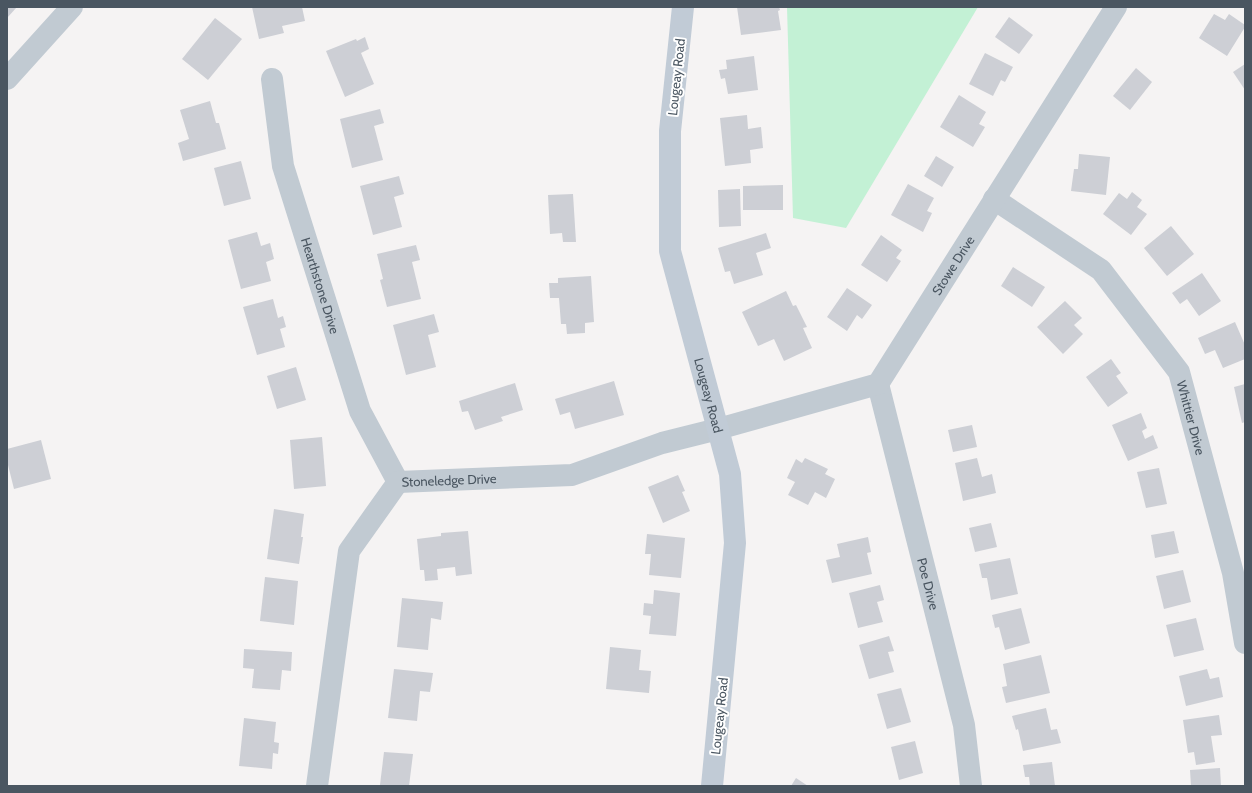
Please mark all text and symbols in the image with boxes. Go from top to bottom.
street label: Lougeay Road [664,38,688,116]
street label: Stowe Drive [928,232,978,298]
street label: Hearthstone Drive [298,235,343,336]
street label: Lougeay Road [691,356,727,435]
street label: Whittier Drive [1174,379,1209,457]
street label: Stoneledge Drive [401,470,497,490]
street label: Poe Drive [914,556,943,612]
street label: Lougeay Road [707,677,731,755]

